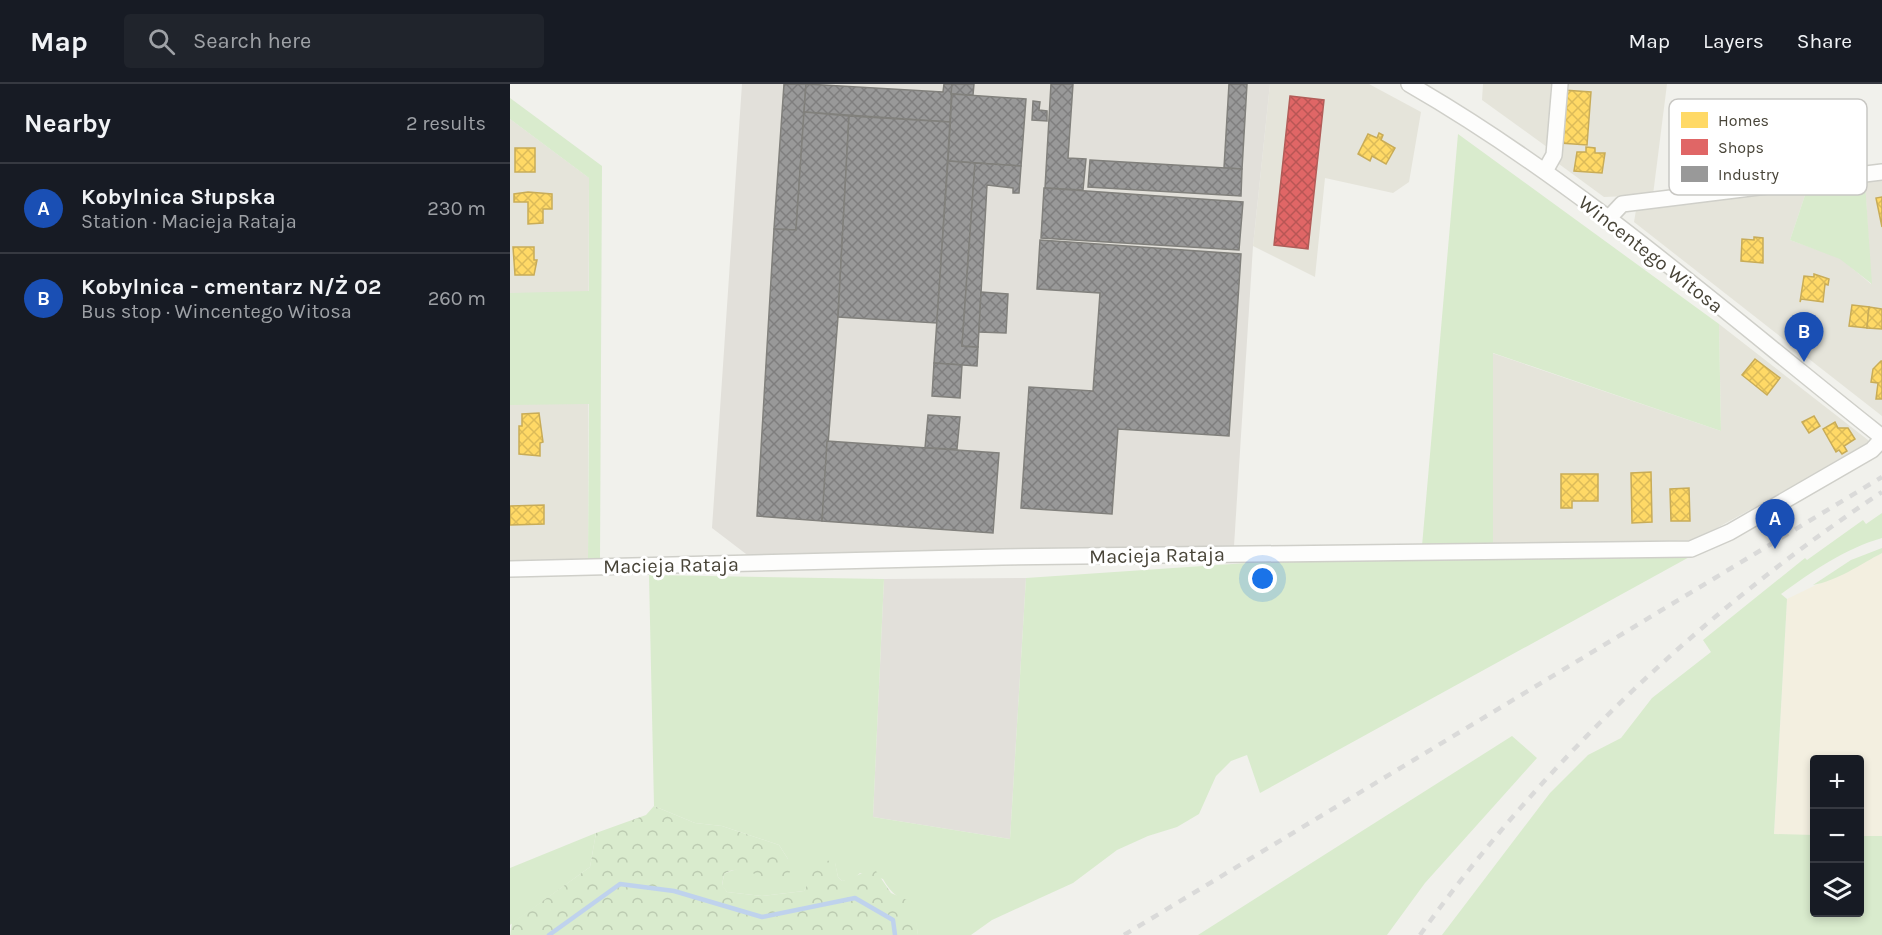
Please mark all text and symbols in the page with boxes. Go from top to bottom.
search box [124,14,544,68]
text: Map [30,25,88,58]
icon: search [145,25,178,58]
text: Search here [193,28,311,54]
text: Map [1628,29,1670,53]
text: Layers [1703,29,1764,53]
text: Share [1797,29,1852,53]
legend [1669,99,1867,195]
text: Nearby [24,108,111,139]
text: Homes [1718,111,1769,130]
text: 2 results [406,112,486,135]
text: Shops [1718,138,1764,157]
text: Industry [1718,165,1780,184]
text: Kobylnica Słupska [81,184,276,210]
street label: Wincentego Witosa [1574,191,1728,318]
text: A [37,197,50,220]
text: 230 m [427,197,486,220]
text: Station · Macieja Rataja [81,210,297,233]
text: Kobylnica - cmentarz N/Ż 02 [81,274,381,300]
text: B [37,287,50,310]
text: 260 m [428,287,486,310]
text: Bus stop · Wincentego Witosa [81,300,352,323]
pin: B [1784,312,1824,362]
pin: A [1756,500,1794,549]
street label: Macieja Rataja [1089,543,1225,568]
street label: Macieja Rataja [603,553,739,578]
your location [1248,564,1277,593]
map controls [1810,755,1864,917]
button: + [1810,755,1864,809]
button: − [1810,809,1864,863]
button: layers [1810,863,1864,917]

